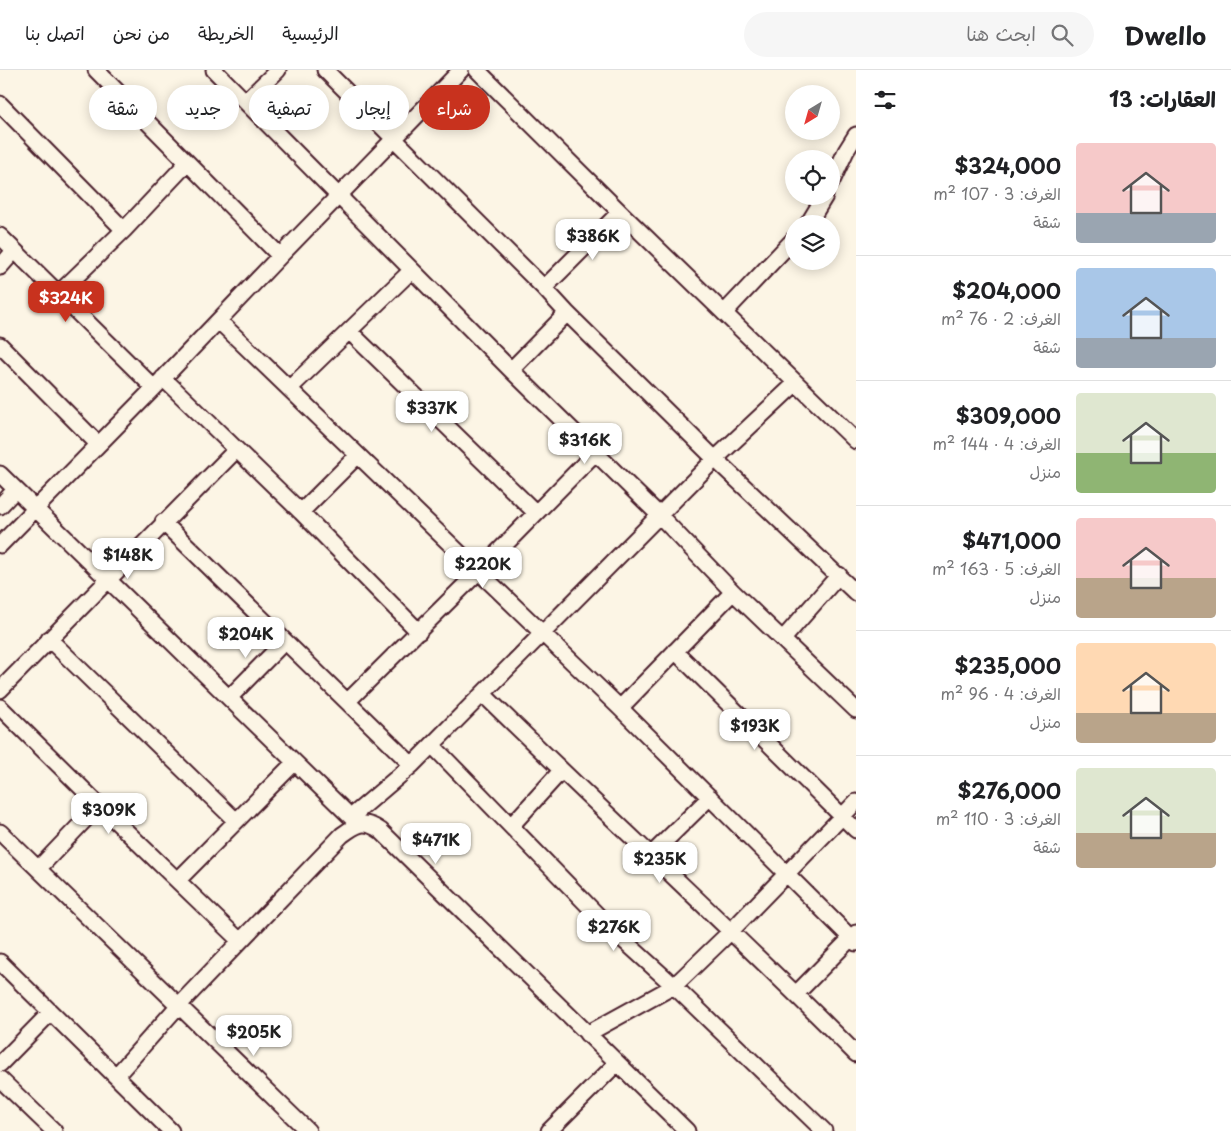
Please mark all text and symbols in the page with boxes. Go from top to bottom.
search box [744,12,1094,57]
text: Dwello [1124,17,1206,53]
text: اتصل بنا [25,19,85,46]
text: من نحن [113,19,170,46]
text: الخريطة [198,19,254,46]
text: الرئيسية [282,19,339,46]
text: ابحث هنا [966,19,1036,47]
icon: search [1048,21,1076,49]
text: العقارات: 13 [1109,82,1216,114]
chip: شقة [89,85,157,130]
chip: جديد [167,85,239,130]
chip: تصفية [249,85,329,130]
chip: إيجار [339,85,409,130]
chip: شراء [419,85,490,130]
north arrow [785,85,840,140]
map controls [785,85,840,270]
icon: filters [871,86,899,114]
text: $324,000 [955,149,1061,181]
button: locate [785,150,840,205]
icon: home [1116,163,1176,223]
text: الغرف: 3 · 107 m² [933,181,1061,205]
text: شقة [1033,209,1061,233]
button: layers [785,215,840,270]
pin: $386K [558,218,628,261]
text: $386K [566,223,620,247]
text: $204,000 [953,274,1061,306]
pin: $324K [31,280,101,323]
text: $324K [39,285,93,309]
icon: home [1116,288,1176,348]
text: الغرف: 2 · 76 m² [941,306,1061,330]
text: شقة [1033,334,1061,358]
pin: $337K [397,390,467,433]
text: $337K [407,395,457,419]
text: $309,000 [956,399,1061,431]
icon: home [1116,413,1176,473]
pin: $316K [550,422,620,465]
text: $316K [559,427,611,451]
text: الغرف: 4 · 144 m² [932,431,1061,455]
text: منزل [1029,459,1061,483]
text: $471,000 [963,524,1061,556]
pin: $148K [93,538,163,580]
icon: home [1116,538,1176,598]
text: $148K [103,542,153,566]
pin: $220K [448,546,518,589]
text: $220K [455,551,511,575]
text: الغرف: 5 · 163 m² [932,556,1061,580]
text: منزل [1029,584,1061,608]
pin: $204K [211,616,281,659]
text: $204K [218,621,274,645]
text: $235,000 [955,649,1061,681]
icon: home [1116,663,1176,723]
text: الغرف: 4 · 96 m² [941,681,1061,705]
pin: $193K [720,708,790,751]
text: منزل [1029,709,1061,733]
text: $193K [730,713,780,737]
text: $276,000 [958,774,1061,806]
icon: home [1116,788,1176,848]
pin: $309K [74,792,144,835]
text: $309K [82,797,136,821]
text: الغرف: 3 · 110 m² [936,806,1061,830]
pin: $471K [401,822,471,865]
text: $471K [412,827,460,851]
text: شقة [1033,834,1061,858]
pin: $235K [625,842,695,884]
text: $235K [633,846,687,870]
pin: $276K [579,910,649,952]
text: $276K [588,914,640,938]
pin: $205K [219,1014,289,1057]
text: $205K [227,1019,281,1043]

